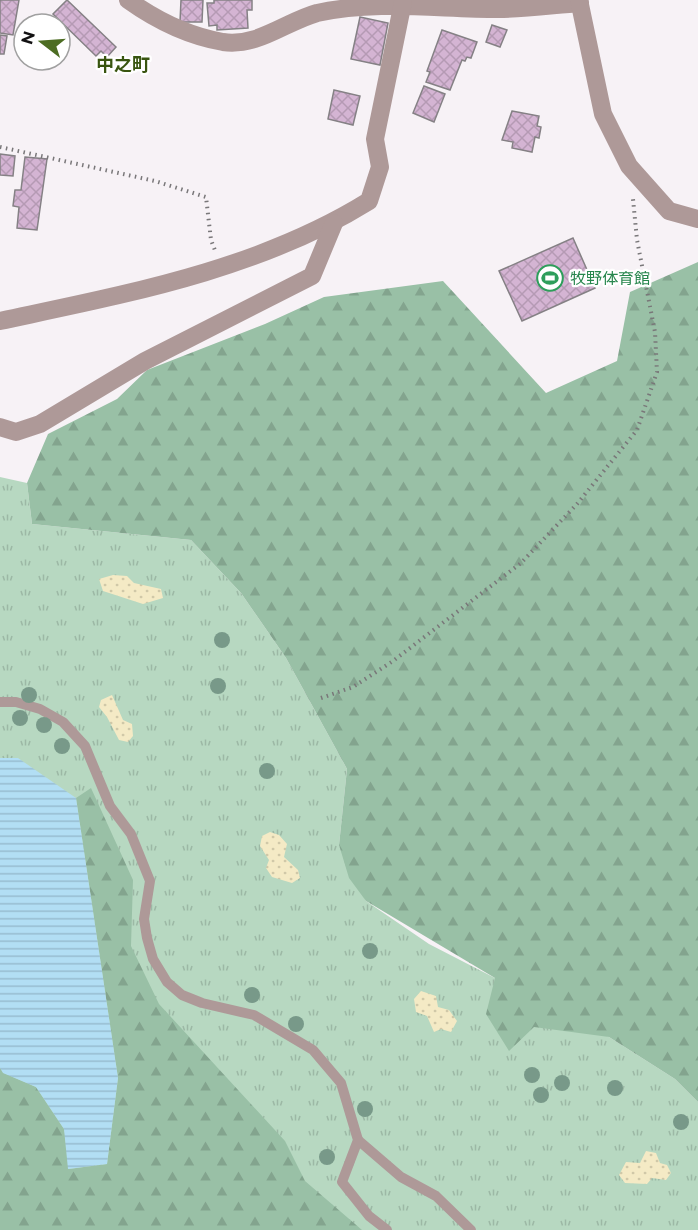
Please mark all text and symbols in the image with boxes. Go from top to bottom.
north arrow [12,12,72,72]
text: N [17,29,39,47]
district label: 中之町 [96,54,150,76]
sports icon: 牧野体育館 [535,263,565,293]
place label: 牧野体育館 [570,269,650,288]

